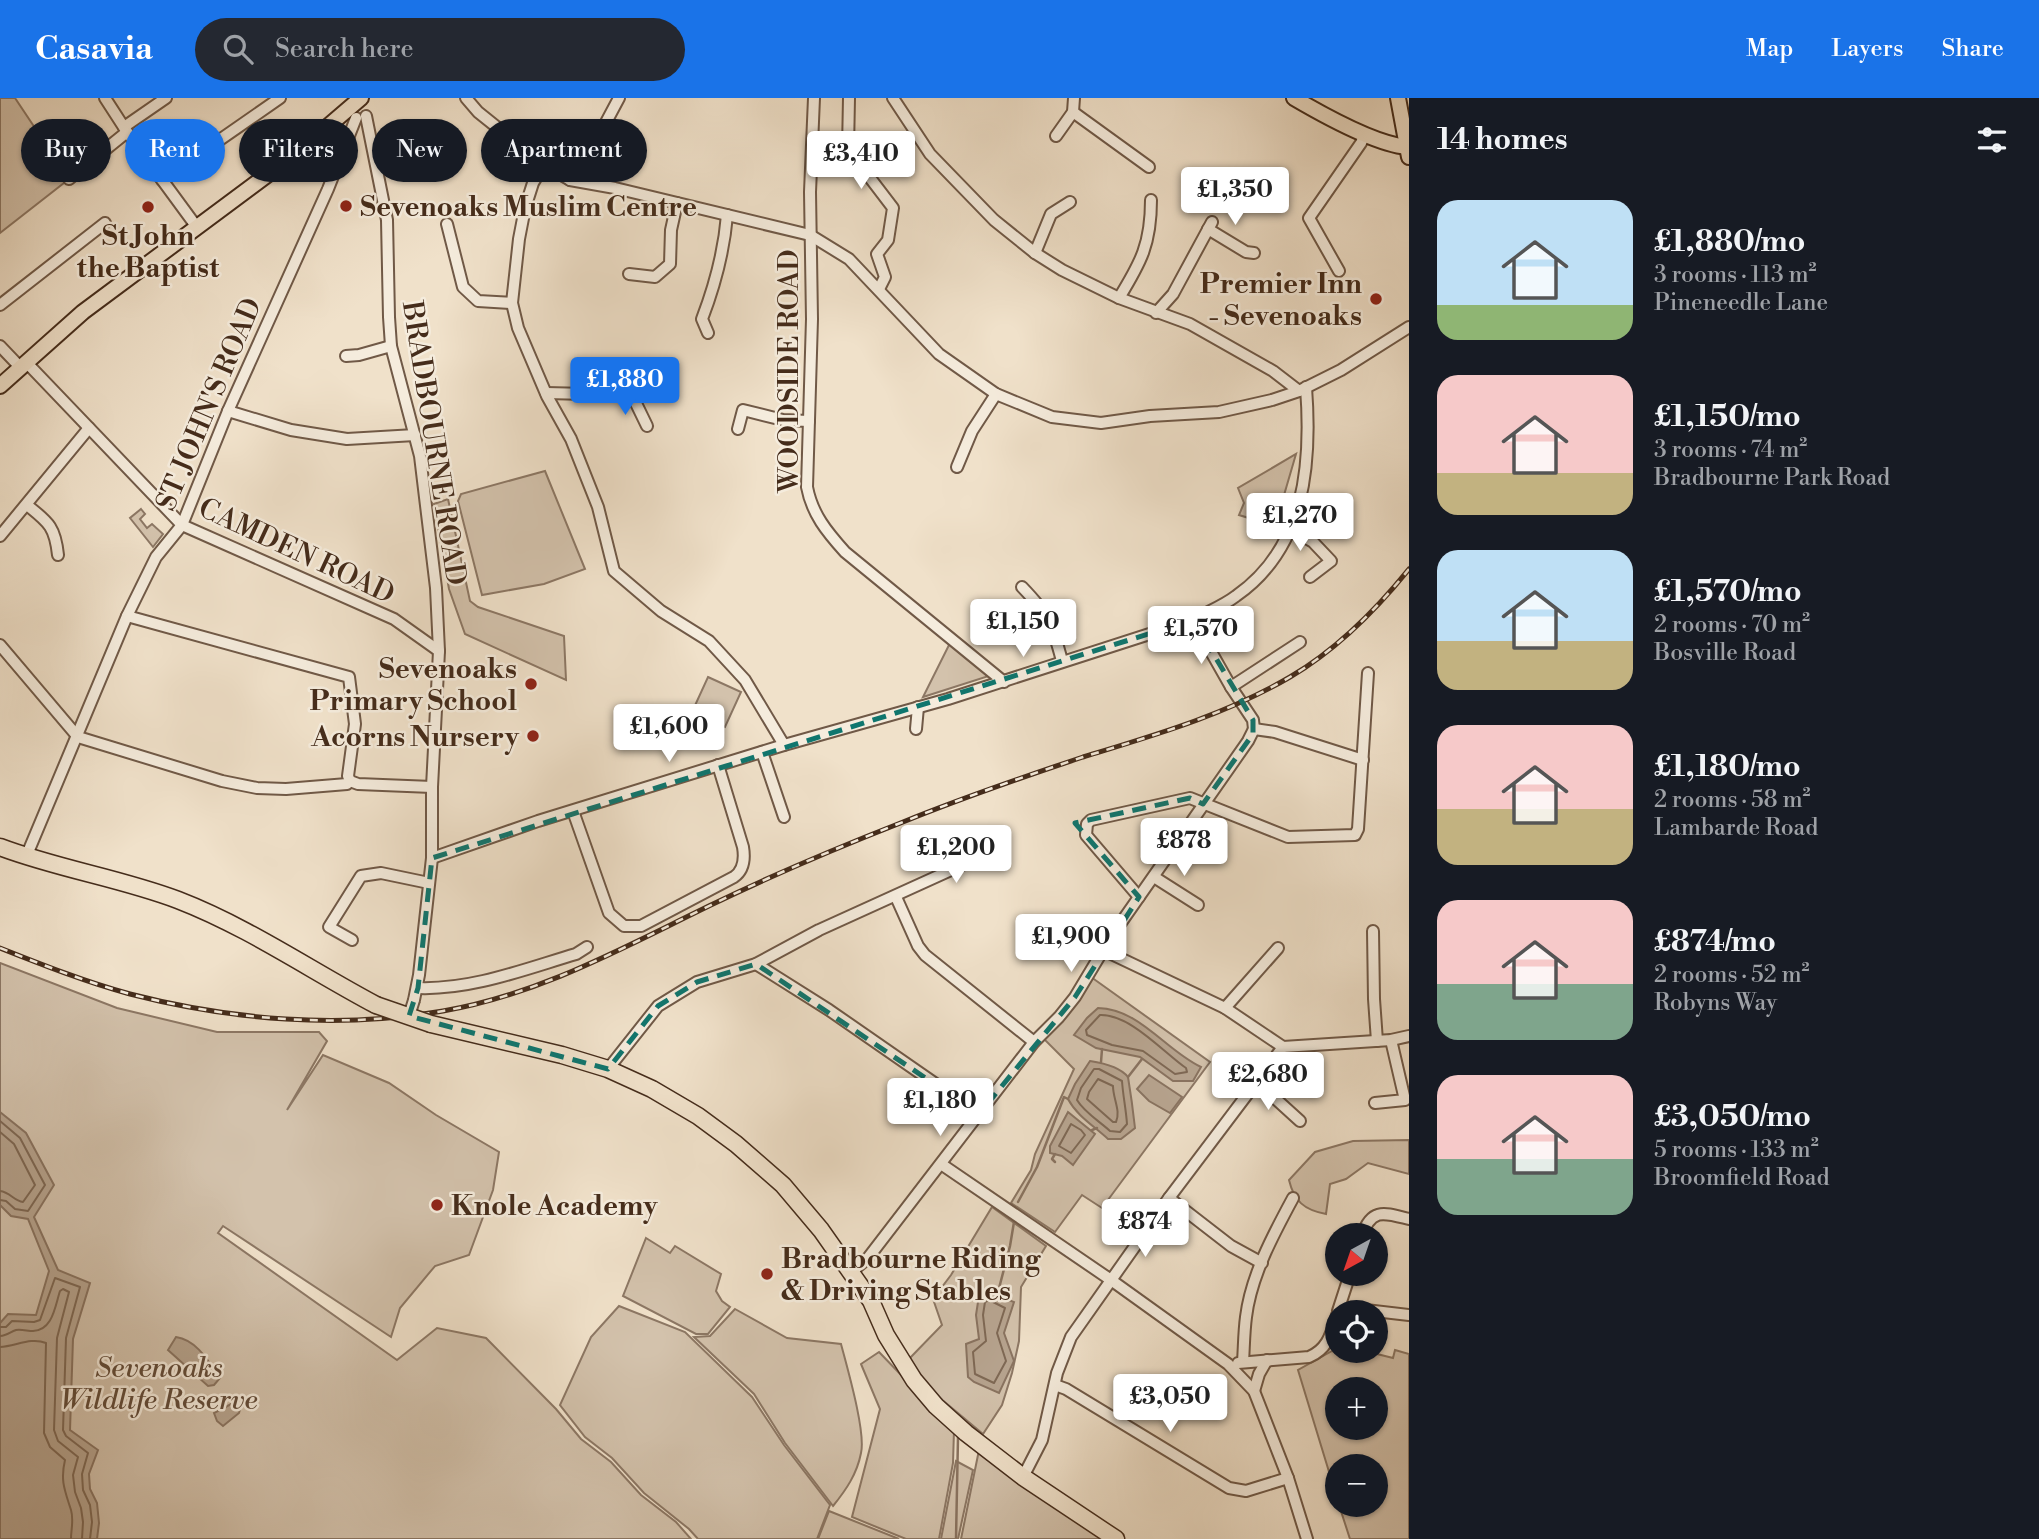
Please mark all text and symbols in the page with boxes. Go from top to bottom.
search box [195,18,685,81]
text: Casavia [35,29,153,70]
icon: search [219,30,257,68]
text: Search here [275,33,414,65]
text: Map [1746,34,1793,64]
text: Layers [1831,34,1903,64]
text: Share [1941,34,2004,64]
chip: Buy [21,119,111,182]
chip: Rent [125,119,225,182]
chip: Filters [239,119,358,182]
chip: New [372,119,467,182]
chip: Apartment [481,119,647,182]
text: 14 homes [1437,121,1568,159]
icon: filters [1973,121,2011,159]
pin: £3,410 [804,132,918,191]
text: £3,410 [823,140,899,168]
pin: £1,350 [1178,167,1292,227]
text: £1,350 [1197,176,1273,204]
place label: Sevenoaks Muslim Centre [360,190,697,225]
marker: Sevenoaks Muslim Centre [338,198,354,214]
marker: St John the Baptist [140,199,156,215]
place label: St John the Baptist [77,219,220,286]
text: £1,880/mo [1654,223,1805,261]
icon: home [1493,228,1577,312]
street label: WOODSIDE ROAD [772,249,807,494]
text: 3 rooms · 113 m² [1654,261,1817,289]
place label: Premier Inn - Sevenoaks [1200,267,1362,334]
text: Pineneedle Lane [1654,289,1828,317]
marker: Premier Inn - Sevenoaks [1368,291,1384,307]
street label: ST JOHN'S ROAD [149,293,270,516]
street label: BRADBOURNE ROAD [394,298,473,588]
pin: £1,880 [568,358,682,417]
text: £1,880 [586,366,664,394]
text: £1,150/mo [1654,398,1801,436]
icon: home [1493,403,1577,487]
text: 3 rooms · 74 m² [1654,436,1807,464]
text: Bradbourne Park Road [1654,464,1890,492]
street label: CAMDEN ROAD [193,491,400,612]
pin: £1,270 [1243,494,1357,553]
text: £1,270 [1262,502,1338,530]
text: £1,570/mo [1654,573,1802,611]
icon: home [1493,578,1577,662]
pin: £1,150 [966,600,1080,659]
pin: £1,570 [1144,606,1258,666]
text: £1,150 [986,608,1060,636]
text: 2 rooms · 70 m² [1654,611,1810,639]
text: £1,570 [1164,615,1238,643]
text: Bosville Road [1654,639,1796,667]
place label: Sevenoaks Primary School [309,652,517,719]
marker: Sevenoaks Primary School [523,676,539,692]
pin: £1,600 [612,704,726,764]
text: £1,600 [629,713,709,741]
place label: Acorns Nursery [310,720,520,755]
marker: Acorns Nursery [525,728,541,744]
text: £1,180/mo [1654,748,1801,786]
icon: home [1493,753,1577,837]
text: 2 rooms · 58 m² [1654,786,1811,814]
text: Lambarde Road [1654,814,1818,842]
pin: £878 [1143,818,1225,878]
pin: £1,200 [899,826,1013,885]
text: £878 [1157,827,1211,855]
text: £1,200 [916,834,996,862]
pin: £1,900 [1014,914,1128,974]
text: £1,900 [1031,923,1111,951]
text: £874/mo [1654,923,1776,961]
icon: home [1493,928,1577,1012]
text: 2 rooms · 52 m² [1654,961,1810,989]
text: Robyns Way [1654,989,1777,1017]
pin: £2,680 [1211,1052,1325,1112]
text: £2,680 [1228,1061,1308,1089]
pin: £1,180 [883,1079,997,1138]
text: £1,180 [903,1087,977,1115]
text: £3,050/mo [1654,1098,1811,1136]
icon: home [1493,1103,1577,1187]
text: 5 rooms · 133 m² [1654,1136,1819,1164]
text: Broomfield Road [1654,1164,1830,1192]
place label: Knole Academy [451,1189,659,1224]
marker: Knole Academy [429,1197,445,1213]
pin: £874 [1104,1200,1186,1259]
text: £874 [1118,1208,1172,1236]
north arrow [1325,1223,1388,1286]
map controls [1325,1223,1388,1517]
place label: Bradbourne Riding & Driving Stables [781,1242,1041,1309]
marker: Bradbourne Riding & Driving Stables [759,1266,775,1282]
button: locate [1325,1300,1388,1363]
park label: Sevenoaks Wildlife Reserve [60,1351,258,1418]
pin: £3,050 [1113,1374,1227,1434]
button: + [1325,1377,1388,1440]
text: £3,050 [1129,1383,1211,1411]
button: − [1325,1454,1388,1517]

